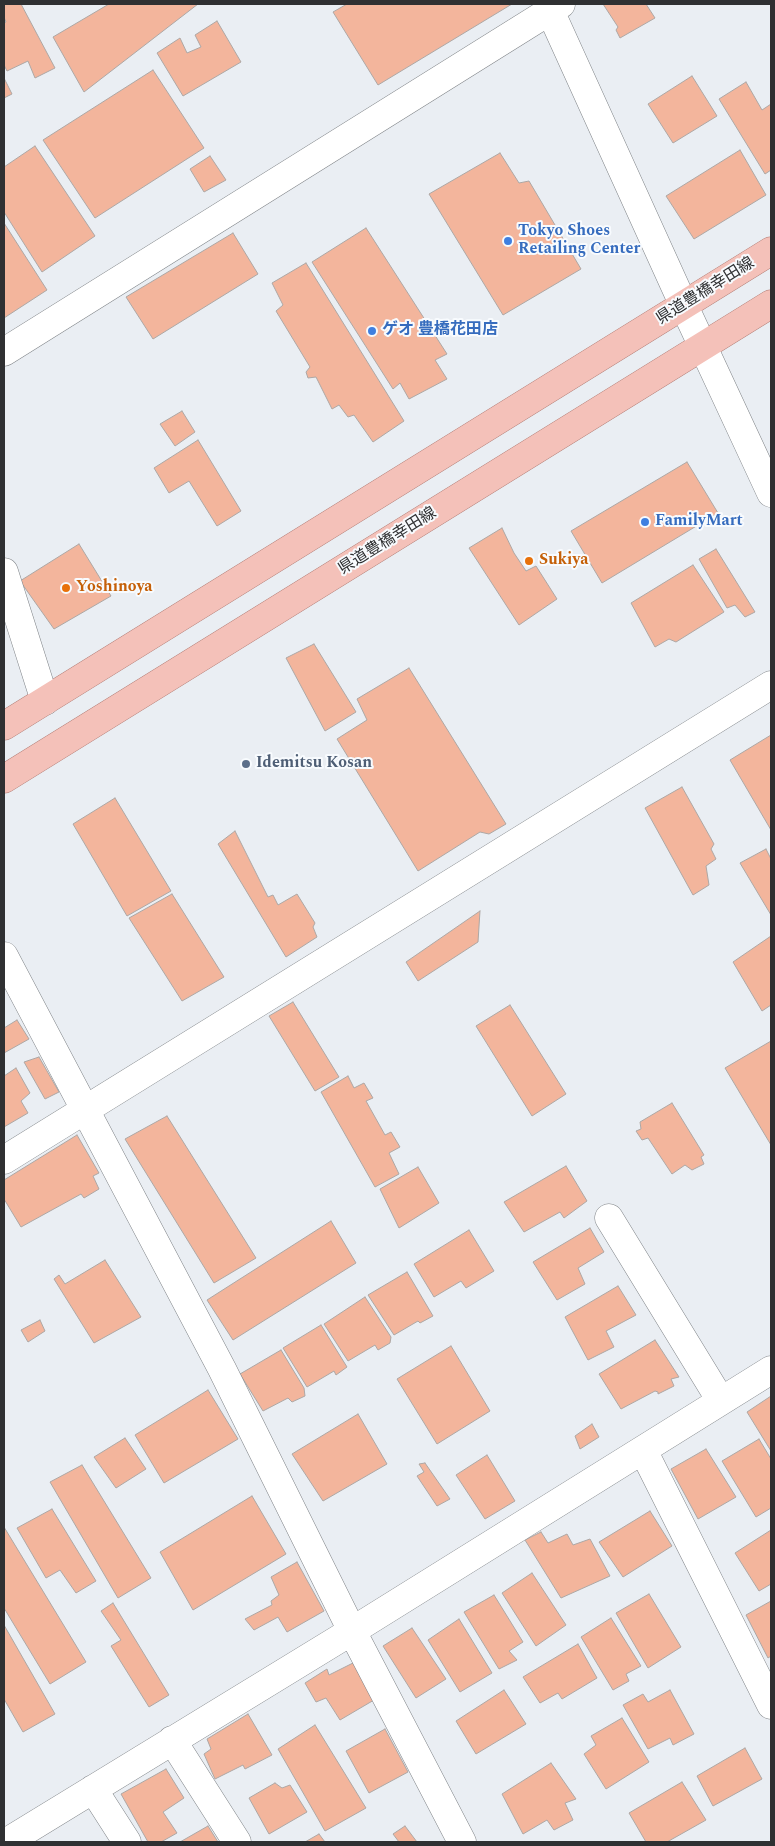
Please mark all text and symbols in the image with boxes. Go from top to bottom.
place label: Tokyo Shoes Retailing Center [518,222,640,260]
marker: Tokyo Shoes Retailing Center [502,235,514,247]
street label: 県道豊橋幸田線 [653,254,759,330]
place label: ゲオ 豊橋花田店 [382,321,498,341]
marker: ゲオ 豊橋花田店 [366,325,378,337]
street label: 県道豊橋幸田線 [335,504,441,580]
place label: FamilyMart [655,512,743,532]
marker: FamilyMart [639,516,651,528]
place label: Sukiya [539,551,588,571]
marker: Sukiya [523,555,535,567]
place label: Yoshinoya [76,578,153,598]
marker: Yoshinoya [60,582,72,594]
place label: Idemitsu Kosan [256,754,372,774]
marker: Idemitsu Kosan [240,758,252,770]

